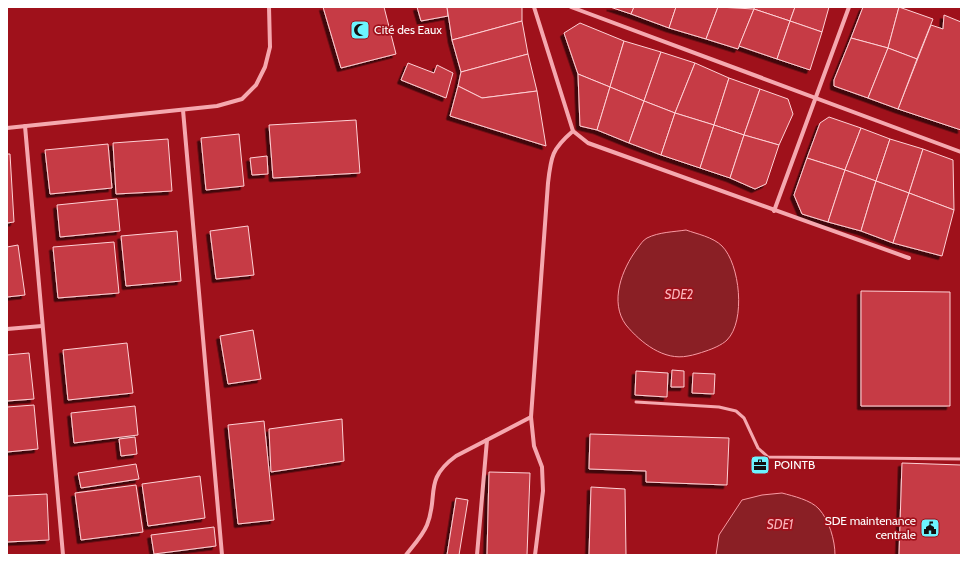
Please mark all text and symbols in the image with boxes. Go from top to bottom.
mosque icon: Cité des Eaux [349,19,371,41]
place label: Cité des Eaux [374,22,442,37]
water label: SDE2 [665,286,693,302]
office icon: POINTB [749,454,771,476]
place label: POINTB [774,457,815,472]
place label: SDE maintenance centrale [825,513,916,542]
water label: SDE1 [767,516,793,532]
public building icon: SDE maintenance centrale [919,517,941,539]

